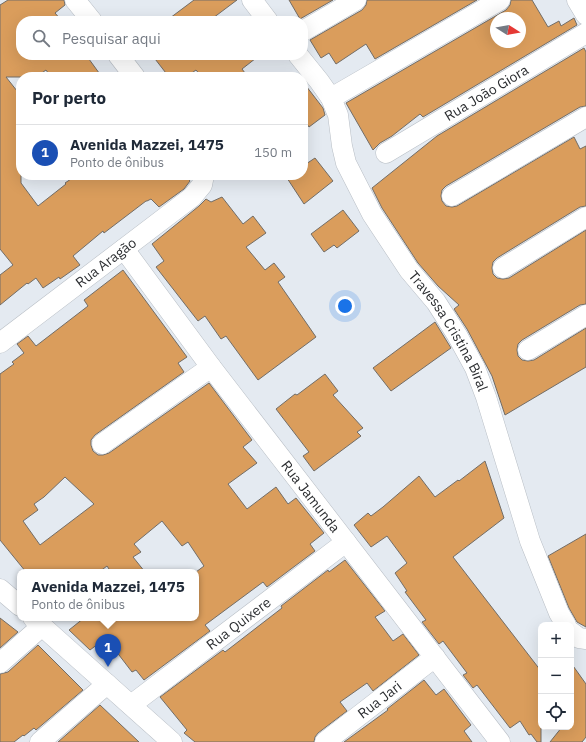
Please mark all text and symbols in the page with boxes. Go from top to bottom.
north arrow [490,12,526,48]
search box [16,16,308,60]
icon: search [30,27,52,49]
text: Pesquisar aqui [62,29,161,48]
street label: Rua João Giora [441,60,532,125]
text: Por perto [32,87,106,109]
text: Avenida Mazzei, 1475 [70,135,224,154]
text: 1 [41,144,49,161]
text: 150 m [254,144,292,161]
text: Ponto de ônibus [70,154,164,171]
street label: Rua Aragão [72,233,140,291]
street label: Travessa Cristina Biral [405,267,492,394]
your location [335,296,355,316]
street label: Rua Jamunda [277,457,344,536]
popup [17,569,199,621]
text: Avenida Mazzei, 1475 [31,577,185,596]
street label: Rua Quixere [203,593,275,654]
text: Ponto de ônibus [31,596,125,613]
map controls [538,622,574,730]
button: + [538,622,574,658]
pin: 1 [95,634,121,667]
button: − [538,658,574,694]
street label: Rua Jari [354,677,405,723]
button: locate [538,694,574,730]

